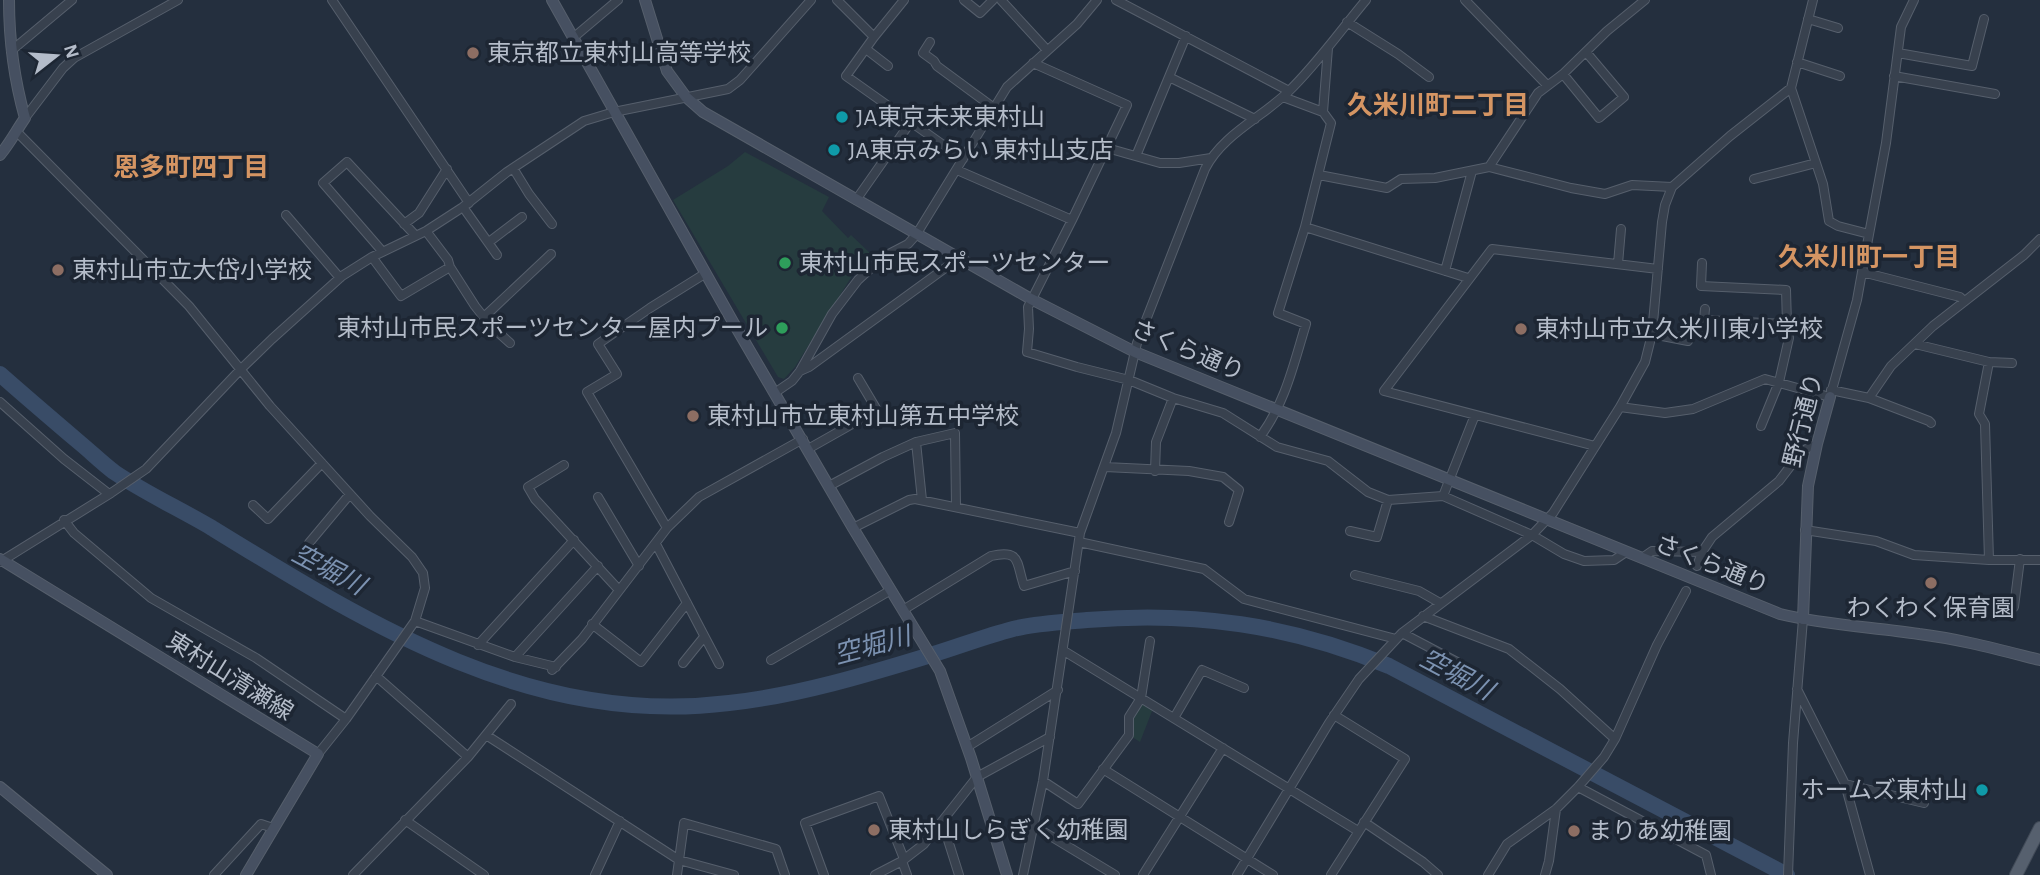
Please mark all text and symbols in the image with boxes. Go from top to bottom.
north arrow [21,21,91,91]
place label: 東京都立東村山高等学校 [487,40,751,66]
text: N [60,42,82,61]
marker: 東京都立東村山高等学校 [465,45,481,61]
district label: 久米川町二丁目 [1347,91,1529,119]
place label: JA東京未来東村山 [856,104,1045,130]
marker: JA東京未来東村山 [834,109,850,125]
place label: JA東京みらい 東村山支店 [848,137,1113,163]
marker: JA東京みらい 東村山支店 [826,142,842,158]
district label: 恩多町四丁目 [113,153,269,181]
district label: 久米川町一丁目 [1778,243,1960,271]
place label: 東村山市民スポーツセンター [799,250,1111,276]
marker: 東村山市民スポーツセンター [777,255,793,271]
place label: 東村山市立大岱小学校 [72,257,312,283]
marker: 東村山市立大岱小学校 [50,262,66,278]
place label: 東村山市民スポーツセンター屋内プール [336,315,768,341]
street label: さくら通り [1128,316,1248,385]
place label: 東村山市立久米川東小学校 [1535,316,1823,342]
marker: 東村山市民スポーツセンター屋内プール [774,320,790,336]
marker: 東村山市立久米川東小学校 [1513,321,1529,337]
street label: 野行通り [1779,370,1827,470]
place label: 東村山市立東村山第五中学校 [707,403,1019,429]
marker: 東村山市立東村山第五中学校 [685,408,701,424]
street label: さくら通り [1651,530,1772,599]
water label: 空堀川 [288,539,372,601]
marker: わくわく保育園 [1923,575,1939,591]
place label: わくわく保育園 [1847,595,2015,621]
water label: 空堀川 [831,622,916,669]
street label: 東村山清瀬線 [162,627,298,725]
water label: 空堀川 [1416,644,1500,706]
place label: ホームズ東村山 [1801,777,1968,803]
marker: ホームズ東村山 [1974,782,1990,798]
place label: 東村山しらぎく幼稚園 [888,817,1128,843]
place label: まりあ幼稚園 [1588,818,1732,844]
marker: 東村山しらぎく幼稚園 [866,822,882,838]
marker: まりあ幼稚園 [1566,823,1582,839]

